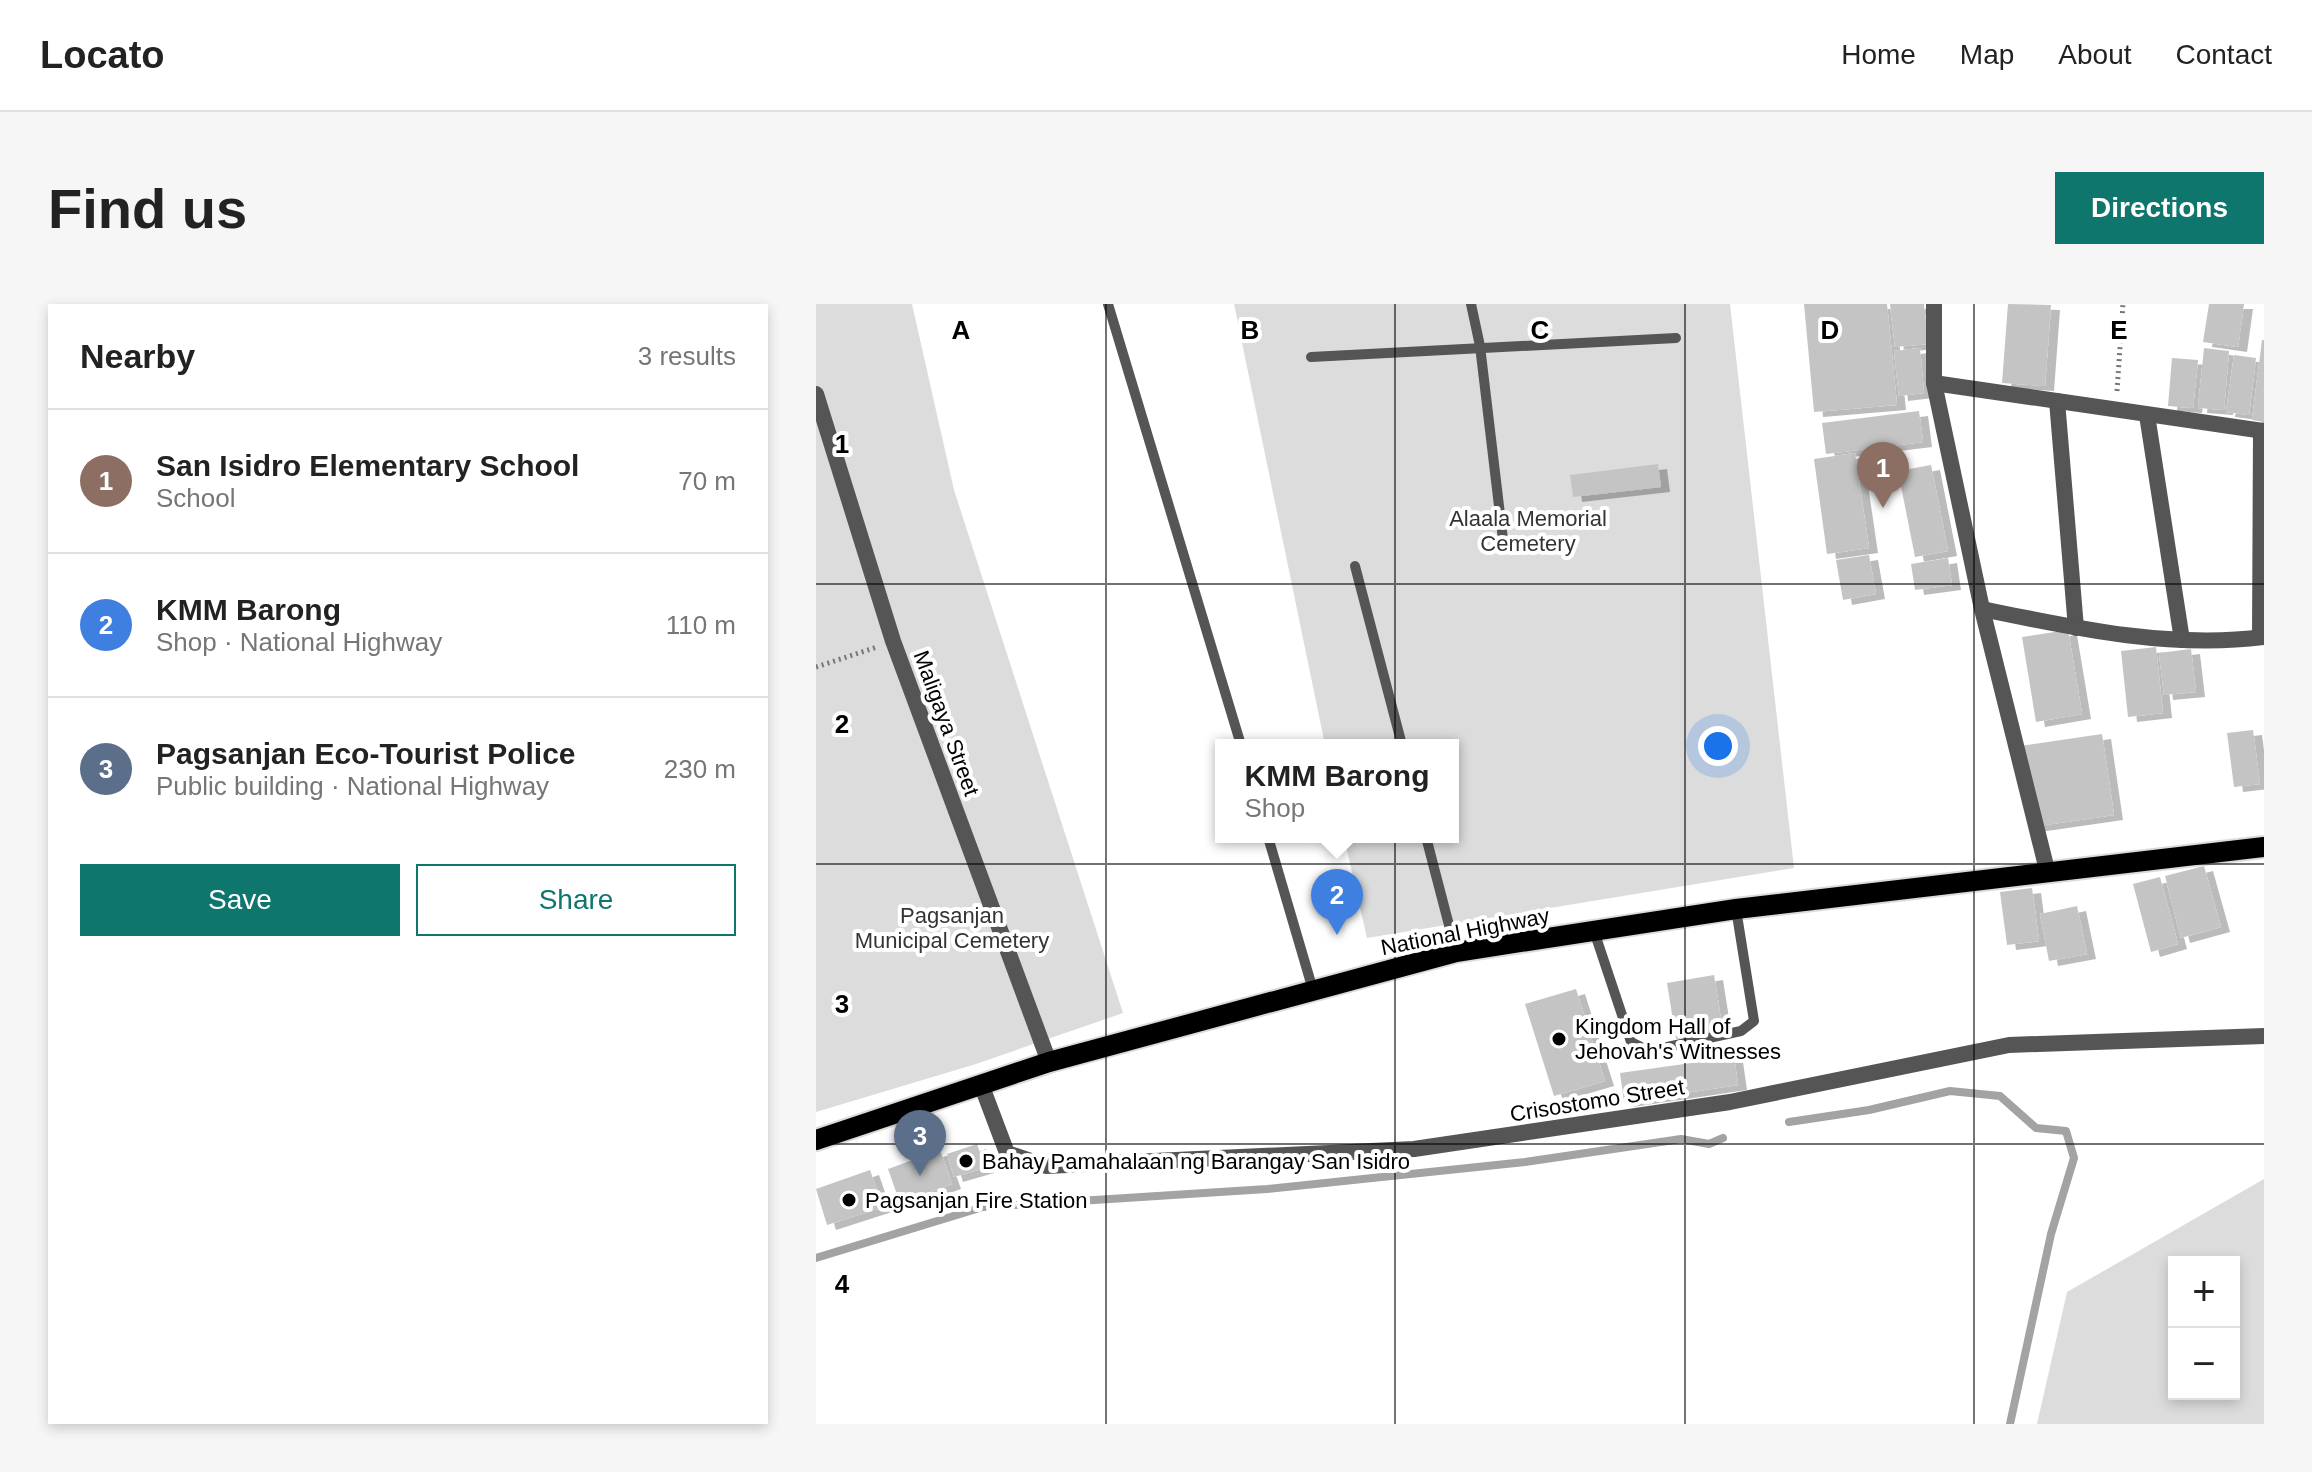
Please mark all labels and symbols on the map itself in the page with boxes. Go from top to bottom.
text: A [952,315,971,345]
text: B [1241,315,1259,345]
text: C [1531,315,1550,345]
text: D [1821,315,1839,345]
text: E [2110,315,2128,345]
text: 1 [835,429,849,459]
pin: 1 [1857,442,1909,508]
park label: Alaala Memorial Cemetery [1449,506,1607,556]
street label: Maligaya Street [909,647,984,799]
text: 2 [835,709,849,739]
your location [1698,726,1738,766]
pin: 2 [1311,869,1363,935]
park label: Pagsanjan Municipal Cemetery [855,903,1049,953]
street label: National Highway [1379,903,1552,960]
text: 3 [835,989,849,1019]
place label: Kingdom Hall of Jehovah's Witnesses [1575,1014,1781,1064]
marker: Kingdom Hall of Jehovah's Witnesses [1550,1030,1568,1048]
street label: Crisostomo Street [1508,1074,1686,1127]
pin: 3 [894,1110,946,1176]
place label: Bahay Pamahalaan ng Barangay San Isidro [982,1149,1410,1174]
marker: Bahay Pamahalaan ng Barangay San Isidro [957,1152,975,1170]
place label: Pagsanjan Fire Station [865,1188,1088,1213]
marker: Pagsanjan Fire Station [840,1191,858,1209]
text: 4 [835,1269,850,1299]

